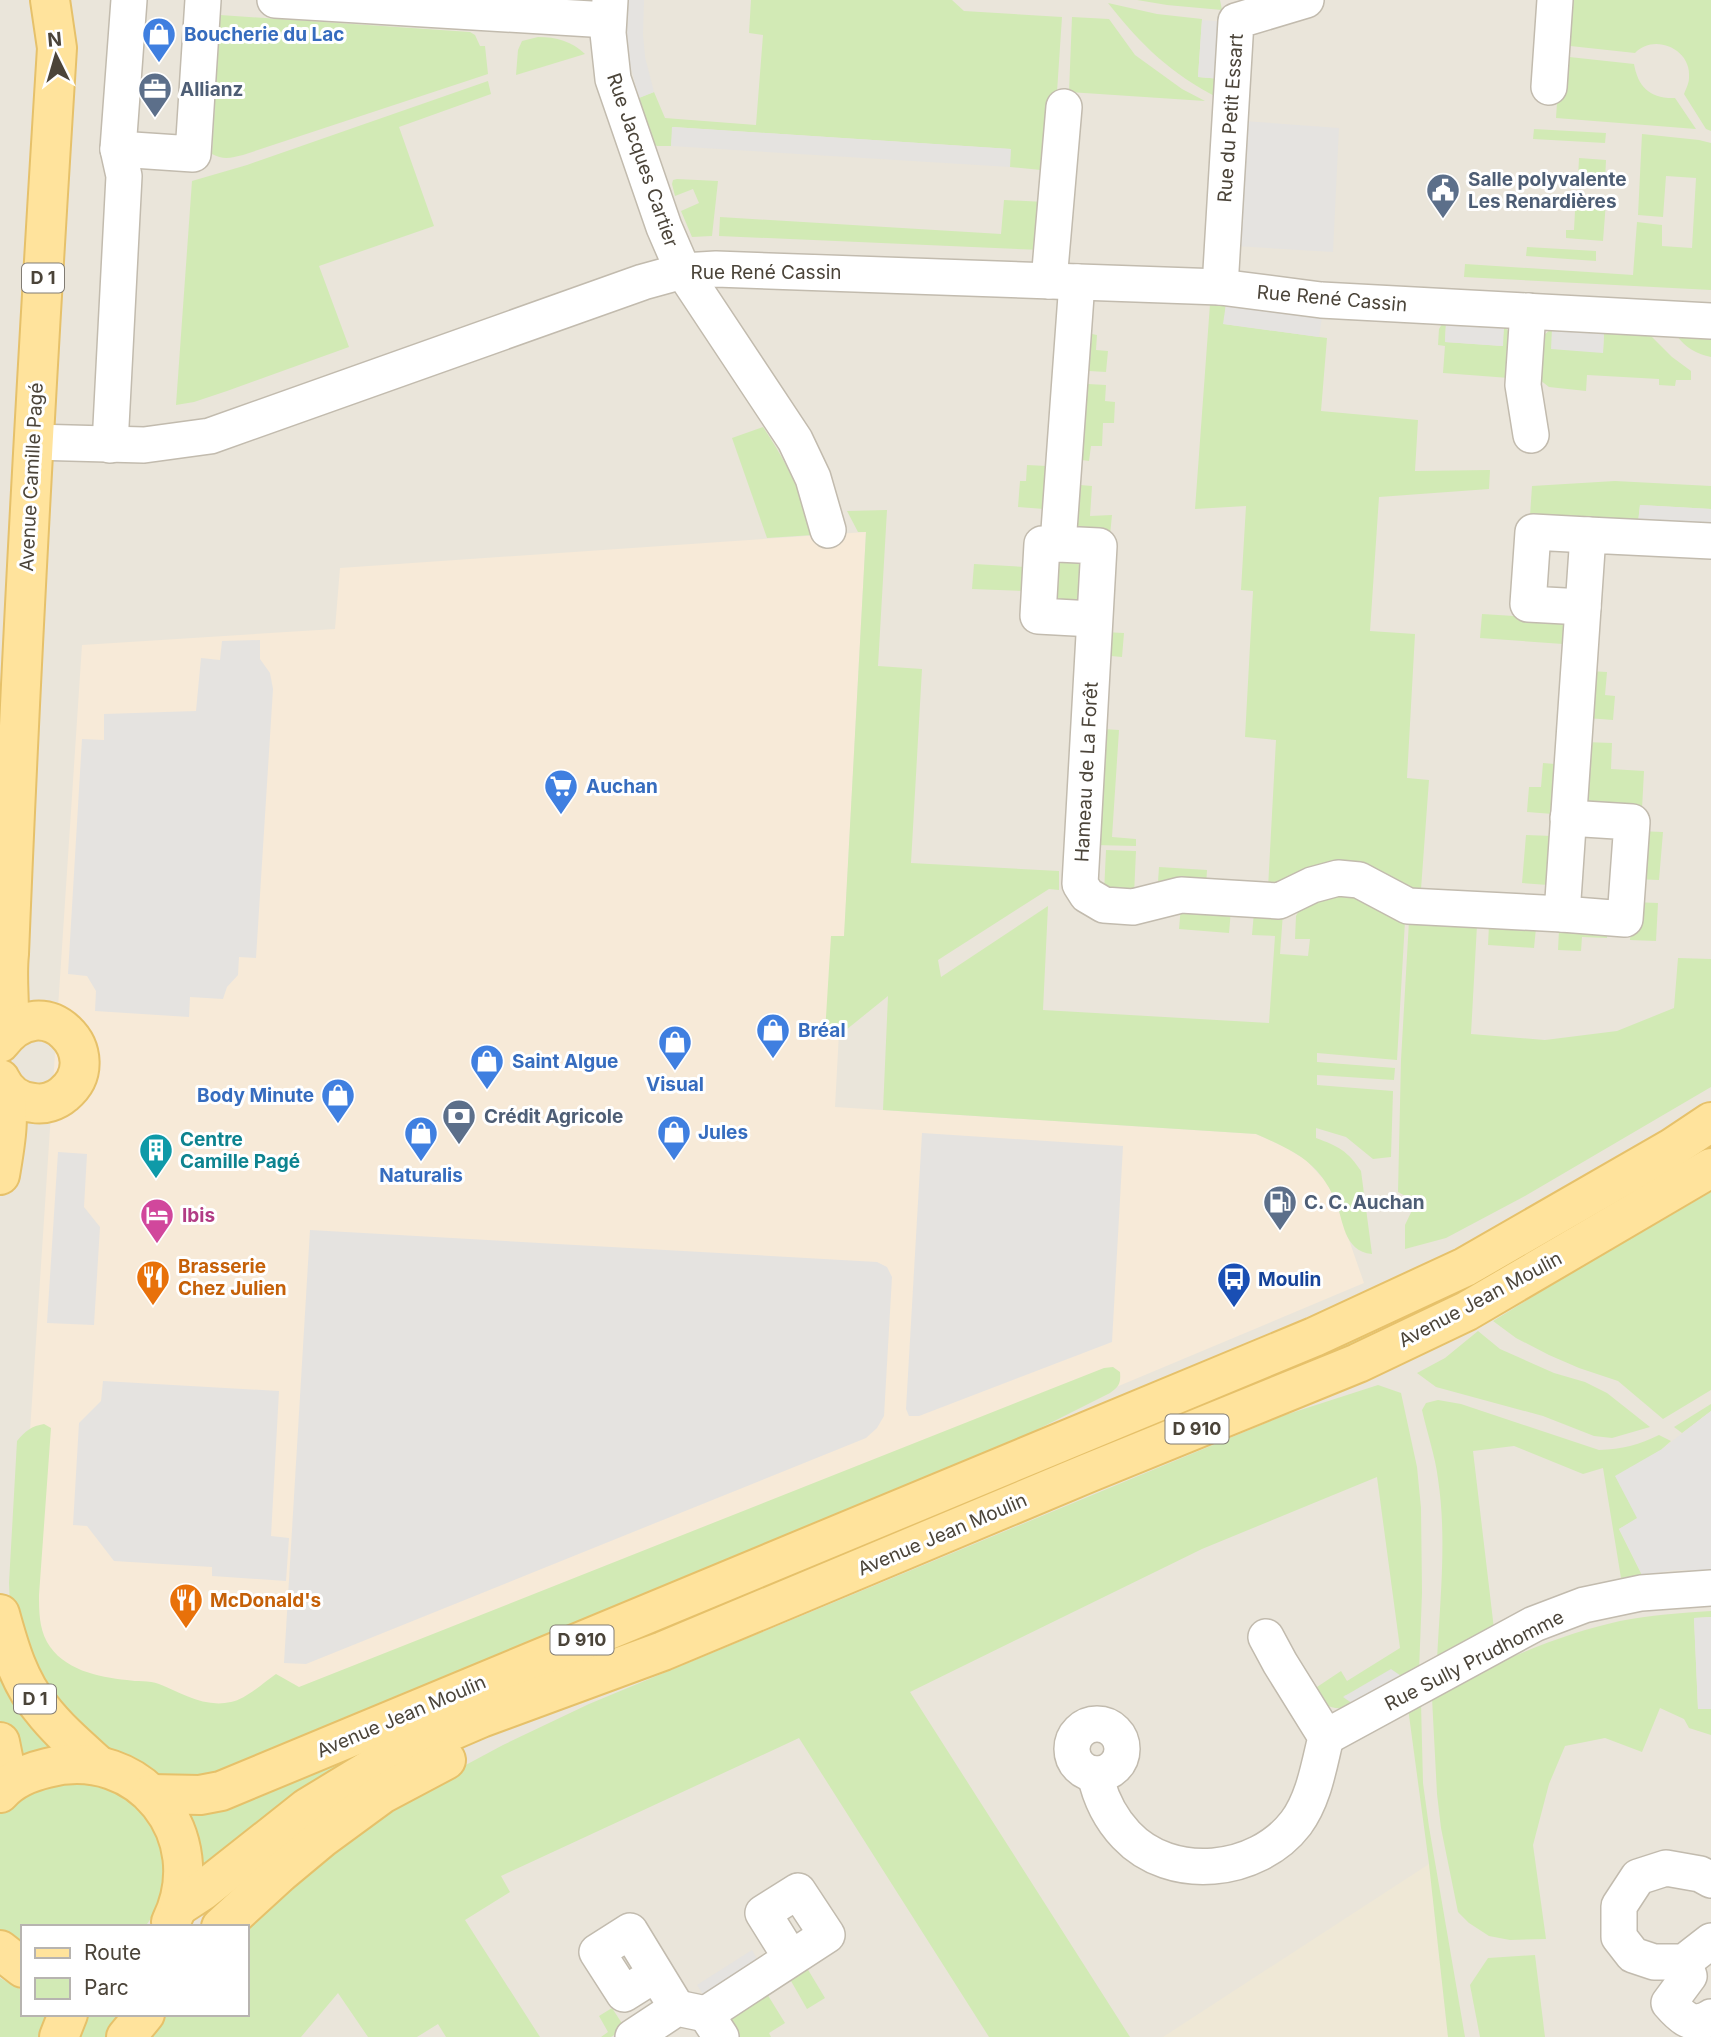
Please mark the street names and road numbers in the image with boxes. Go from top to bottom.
street label: Rue du Petit Essart [1213,33,1248,203]
street label: Rue Jacques Cartier [602,70,683,250]
street label: Rue René Cassin [691,261,842,284]
road number: D 1 [22,264,64,292]
street label: Rue René Cassin [1256,280,1408,317]
street label: Avenue Camille Pagé [15,382,48,572]
street label: Hameau de La Forêt [1070,681,1103,863]
street label: Avenue Jean Moulin [1395,1247,1566,1352]
road number: D 910 [1166,1414,1228,1444]
street label: Avenue Jean Moulin [854,1488,1030,1581]
street label: Rue Sully Prudhomme [1381,1605,1568,1716]
road number: D 910 [550,1625,614,1654]
street label: Avenue Jean Moulin [313,1670,489,1763]
road number: D 1 [14,1684,56,1714]

